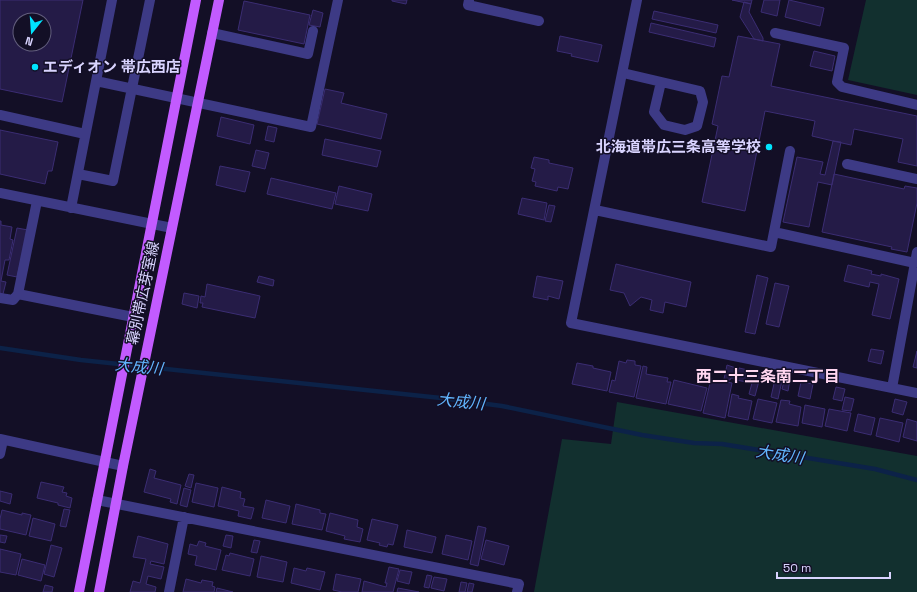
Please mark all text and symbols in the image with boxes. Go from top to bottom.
north arrow [12,12,52,52]
text: N [24,34,35,49]
place label: エディオン 帯広西店 [43,57,181,76]
marker: エディオン 帯広西店 [30,62,40,72]
place label: 北海道帯広三条高等学校 [596,137,761,156]
marker: 北海道帯広三条高等学校 [764,142,774,152]
street label: 幕別帯広芽室線 [122,240,163,346]
water label: 大成川 [114,354,166,380]
district label: 西二十三条南二丁目 [696,366,840,387]
water label: 大成川 [436,389,488,415]
water label: 大成川 [755,440,807,469]
scale bar [777,554,890,580]
text: 50 m [783,560,811,576]

